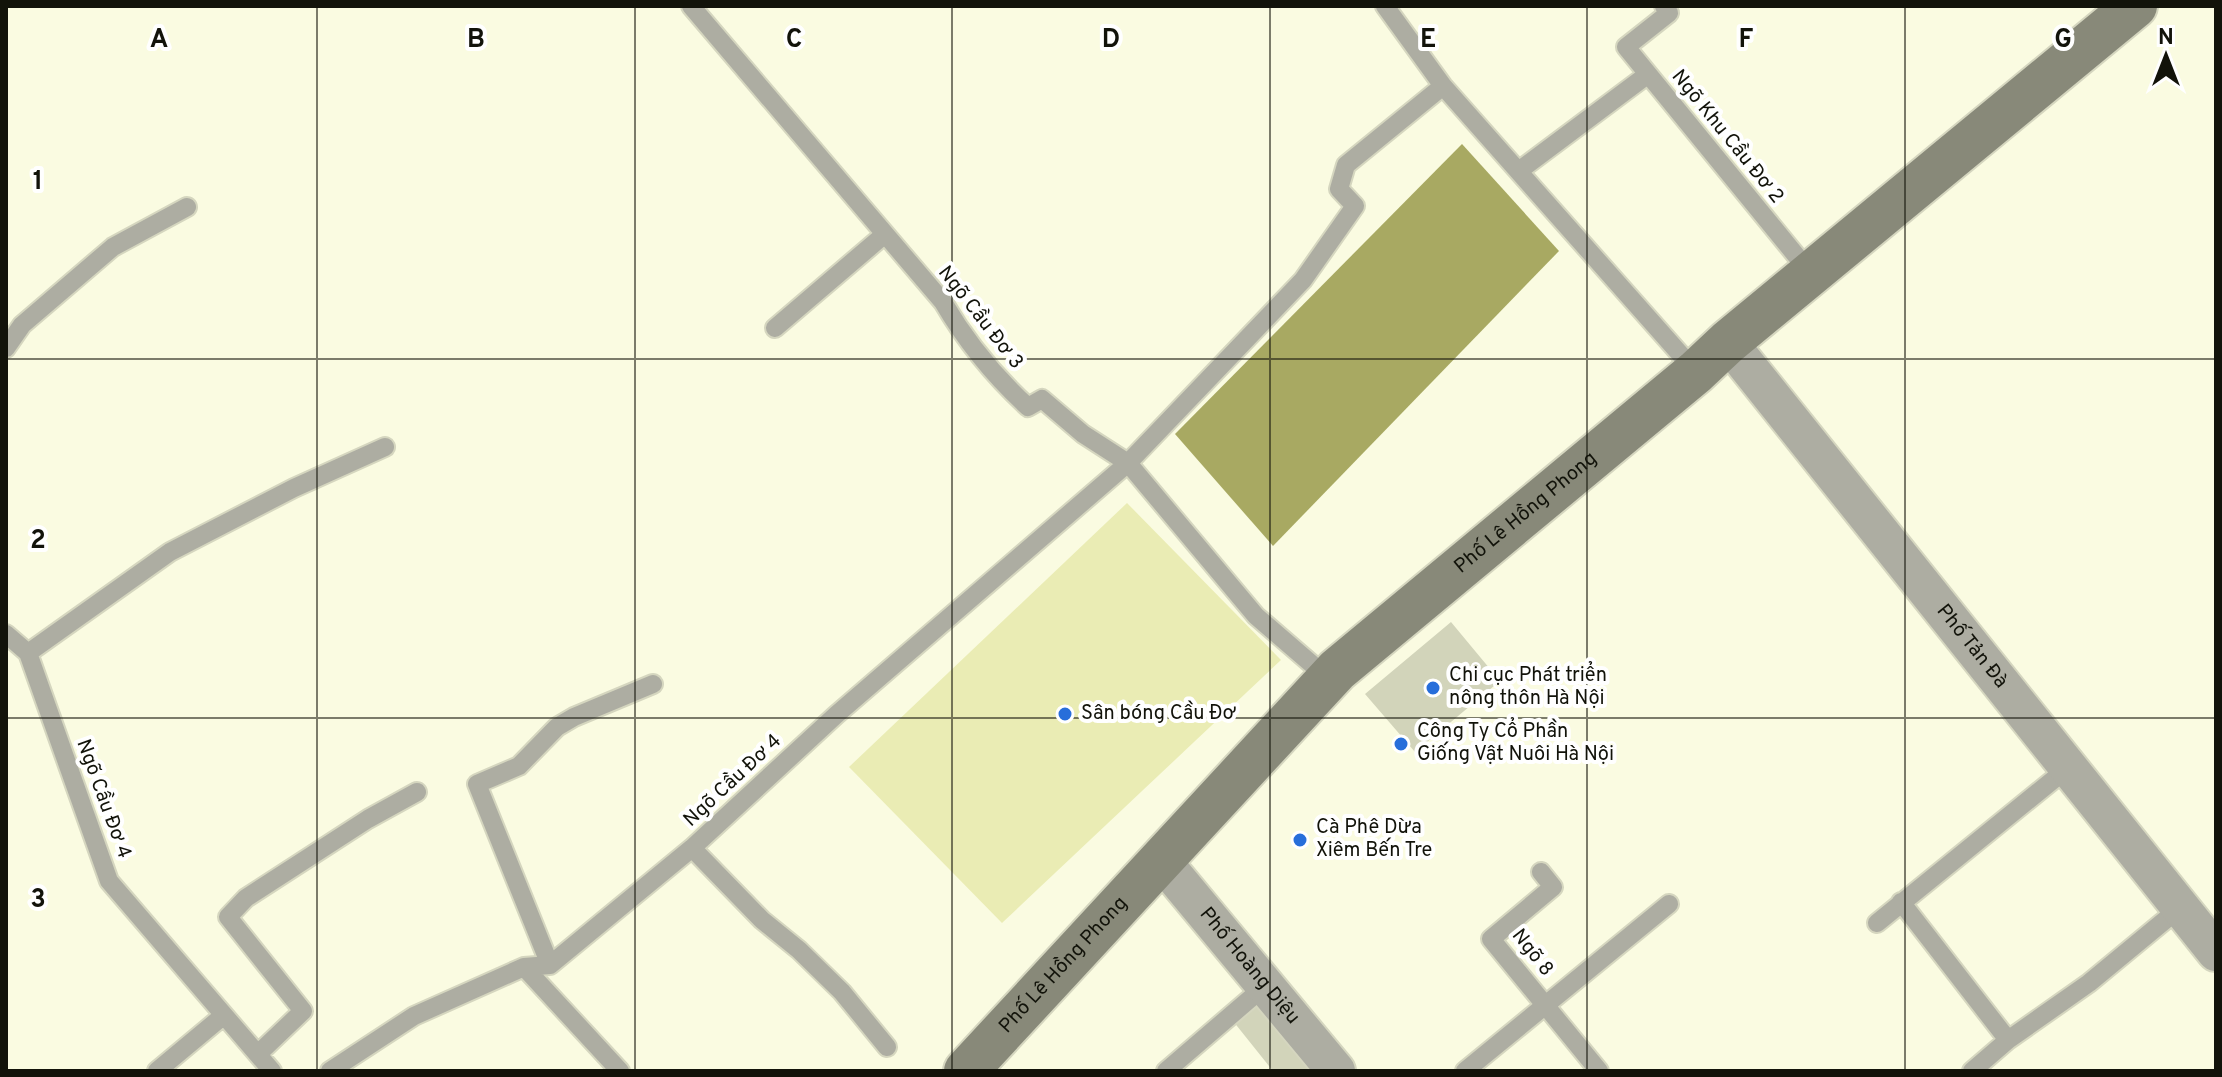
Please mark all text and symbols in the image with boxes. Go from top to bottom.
north arrow [2126,16,2206,96]
text: A [150,24,168,57]
text: B [467,24,485,57]
text: C [786,24,802,57]
text: D [1102,24,1120,57]
text: E [1420,24,1436,57]
text: F [1739,24,1754,57]
text: G [2054,24,2072,57]
text: N [2158,25,2174,52]
street label: Ngõ Khu Cầu Đơ 2 [1665,64,1790,209]
text: 1 [33,166,43,199]
street label: Ngõ Cầu Đơ 3 [931,260,1029,375]
street label: Phố Lê Hồng Phong [1449,446,1603,580]
text: 2 [30,525,46,558]
street label: Phố Tản Đà [1930,599,2013,694]
place label: Chi cục Phát triển nông thôn Hà Nội [1449,660,1607,712]
marker: Chi cục Phát triển nông thôn Hà Nội [1424,679,1442,697]
place label: Sân bóng Cầu Đơ [1081,700,1237,727]
marker: Sân bóng Cầu Đơ [1056,705,1074,723]
place label: Công Ty Cổ Phần Giống Vật Nuôi Hà Nội [1417,716,1614,768]
street label: Ngõ Cầu Đơ 4 [678,728,787,833]
marker: Công Ty Cổ Phần Giống Vật Nuôi Hà Nội [1392,735,1410,753]
street label: Ngõ Cầu Đơ 4 [69,736,137,862]
place label: Cà Phê Dừa Xiêm Bến Tre [1316,815,1432,864]
marker: Cà Phê Dừa Xiêm Bến Tre [1291,831,1309,849]
text: 3 [30,884,46,917]
street label: Phố Lê Hồng Phong [994,891,1134,1039]
street label: Phố Hoàng Diệu [1193,902,1305,1030]
street label: Ngõ 8 [1505,924,1559,982]

